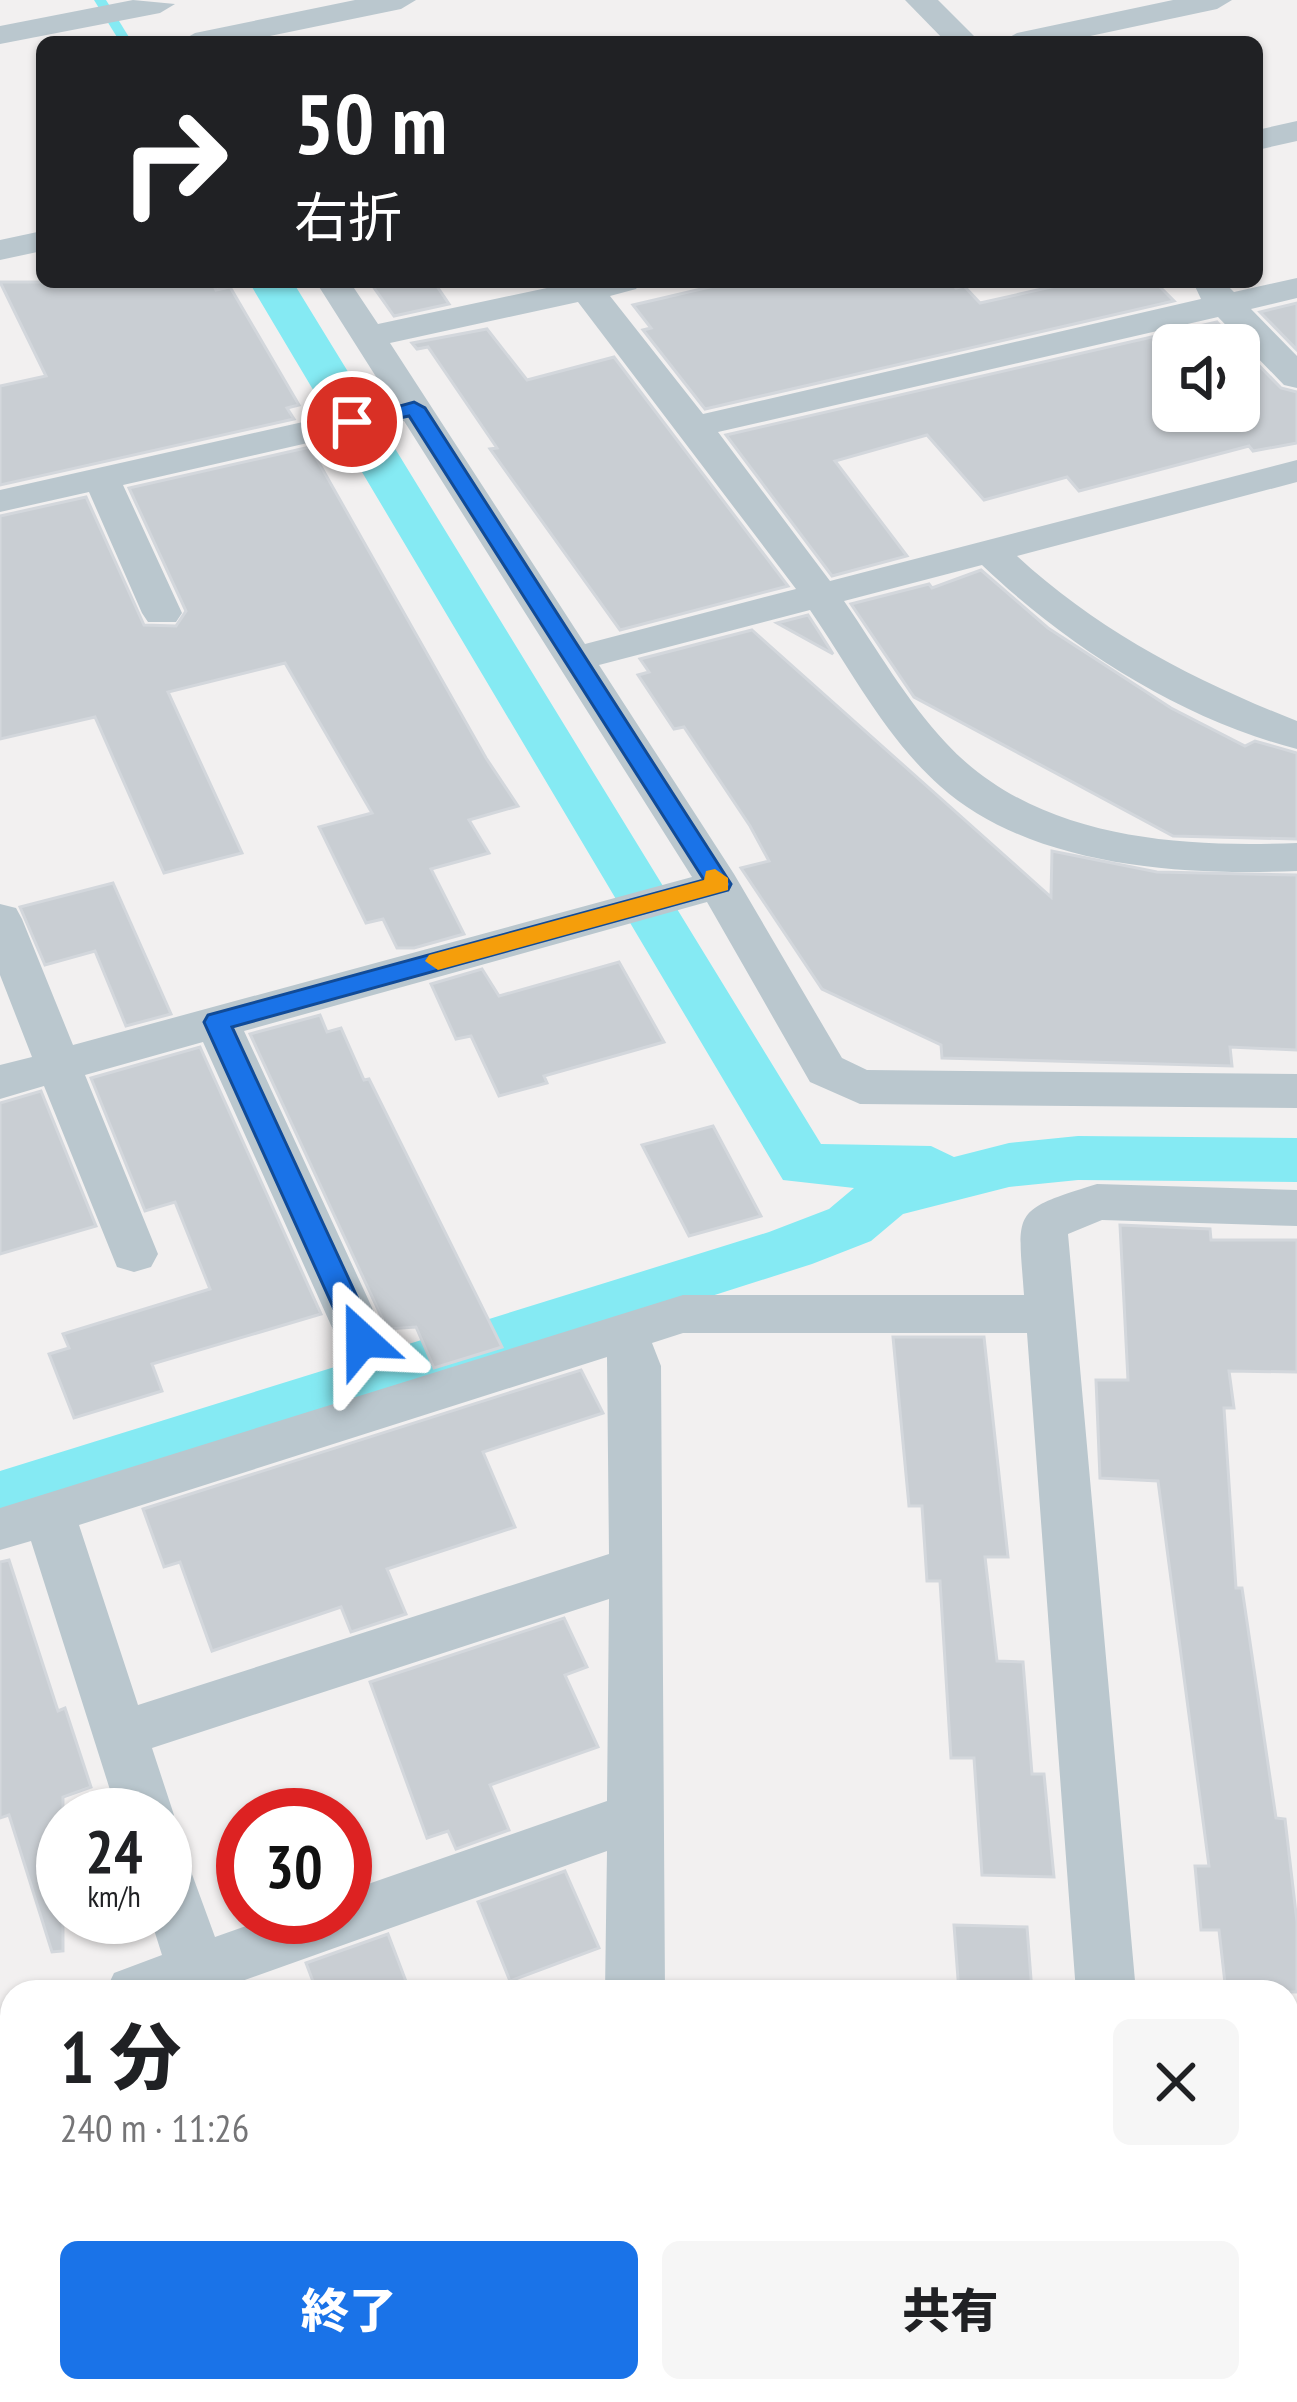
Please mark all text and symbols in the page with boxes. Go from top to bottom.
text: 50 m [294,68,447,177]
icon: right [96,84,252,240]
text: 右折 [294,182,402,252]
map controls [1152,324,1260,432]
button: sound [1152,324,1260,432]
pin [301,371,403,473]
icon: arrive [319,389,385,455]
position arrow [299,1277,425,1403]
speed limit sign: 30 [216,1788,372,1944]
text: 24 [85,1812,143,1890]
text: km/h [87,1876,141,1915]
text: 1 分 [60,2010,181,2103]
button: close [1113,2019,1239,2145]
text: 240 m · 11:26 [60,2102,249,2153]
button: 終了 [60,2241,638,2379]
button: 共有 [662,2241,1239,2379]

